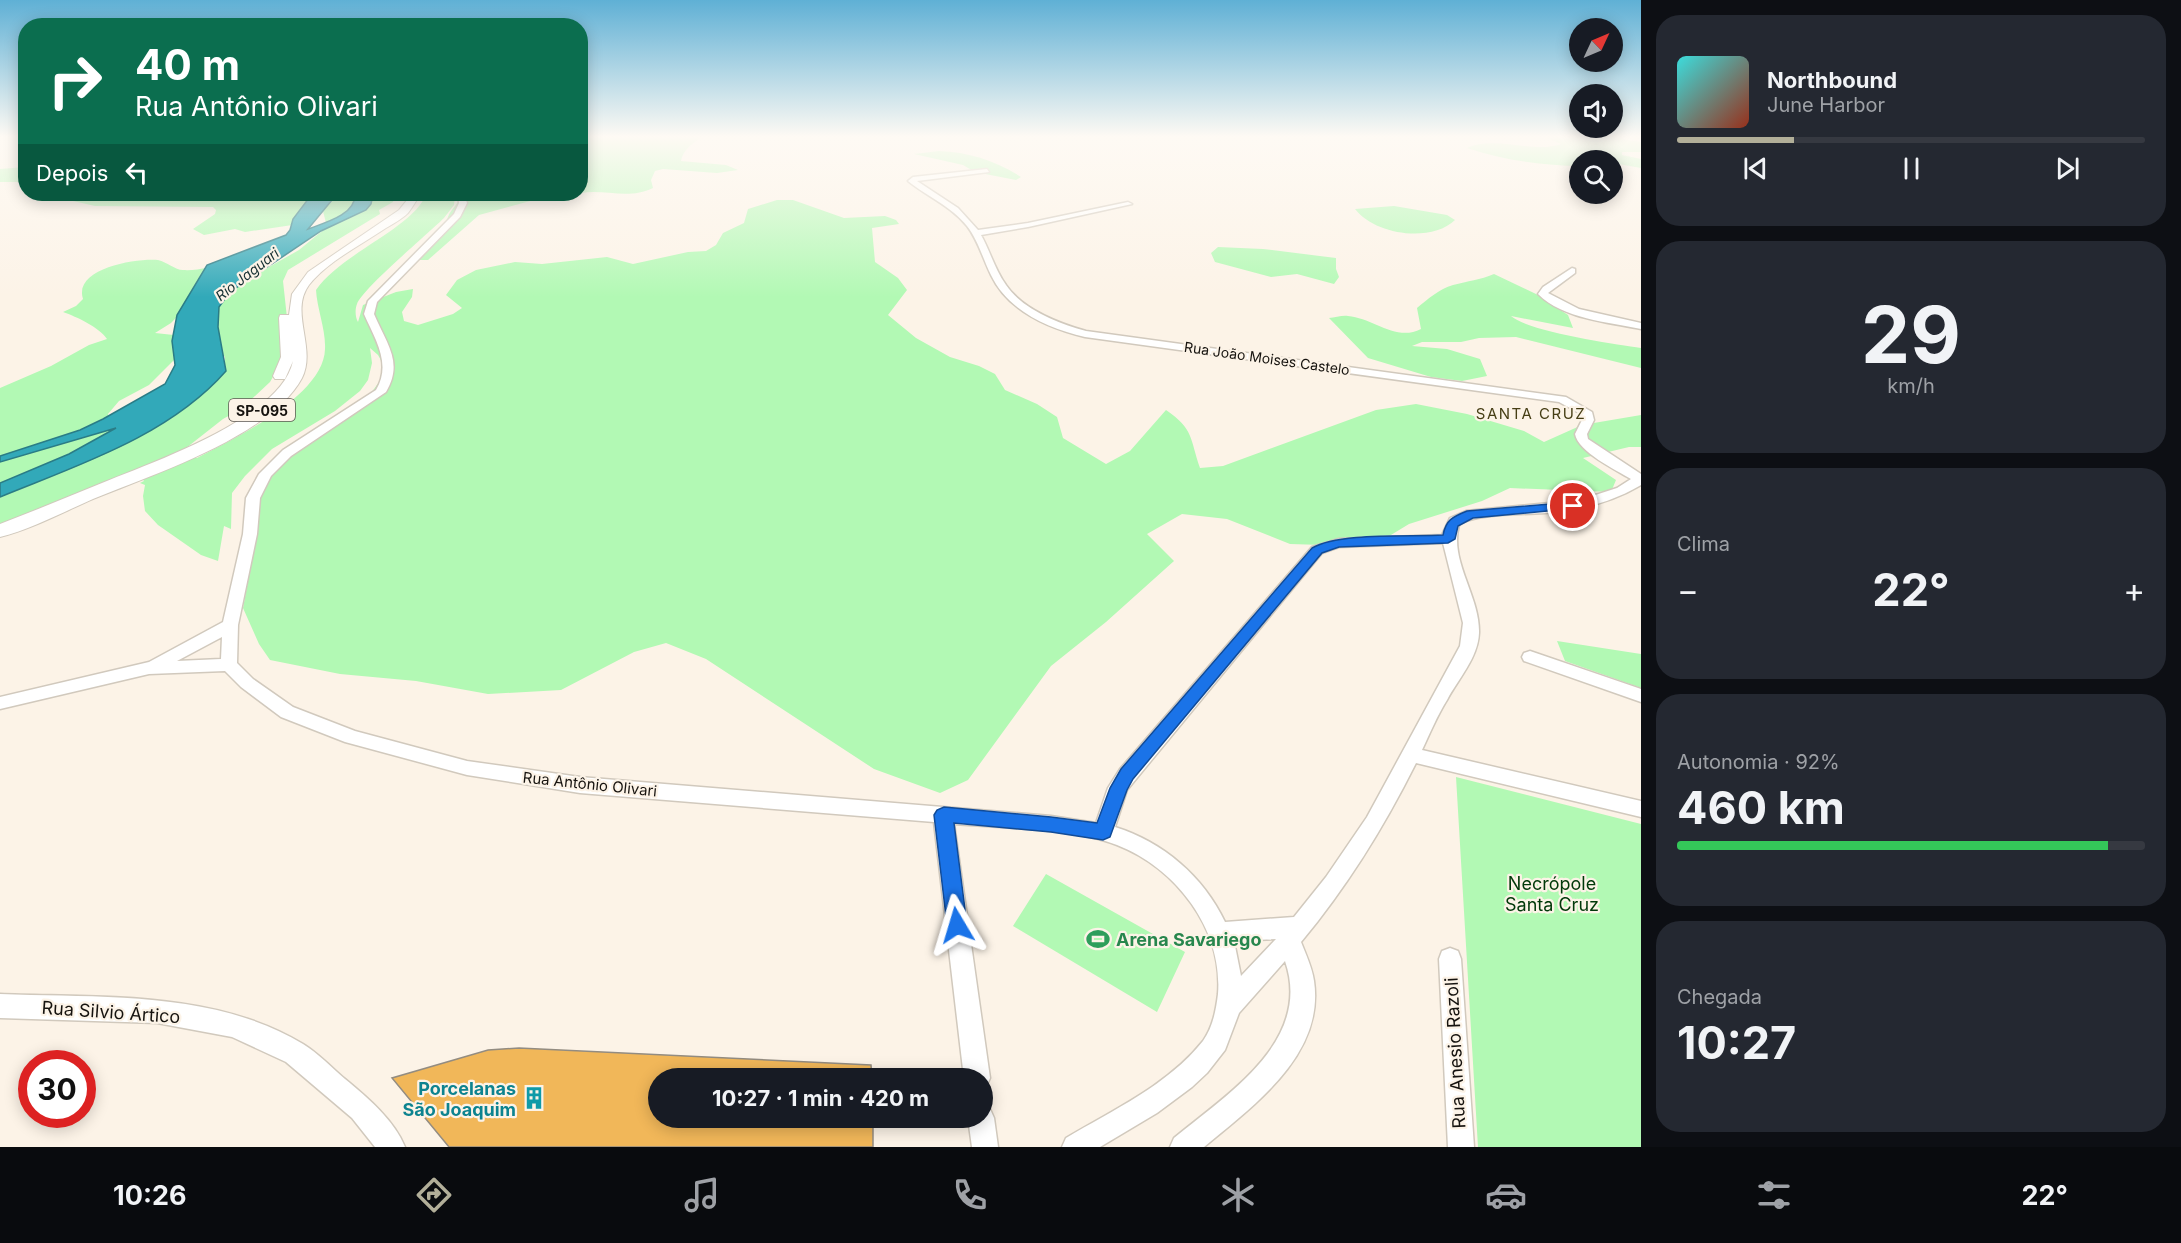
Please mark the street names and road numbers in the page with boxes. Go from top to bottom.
street label: Rua João Moises Castelo [1183,338,1351,378]
road number: SP-095 [229,399,295,421]
street label: Rua Antônio Olivari [522,768,658,800]
street label: Rua Anesio Razoli [1441,977,1469,1129]
street label: Rua Silvio Ártico [41,996,181,1027]

